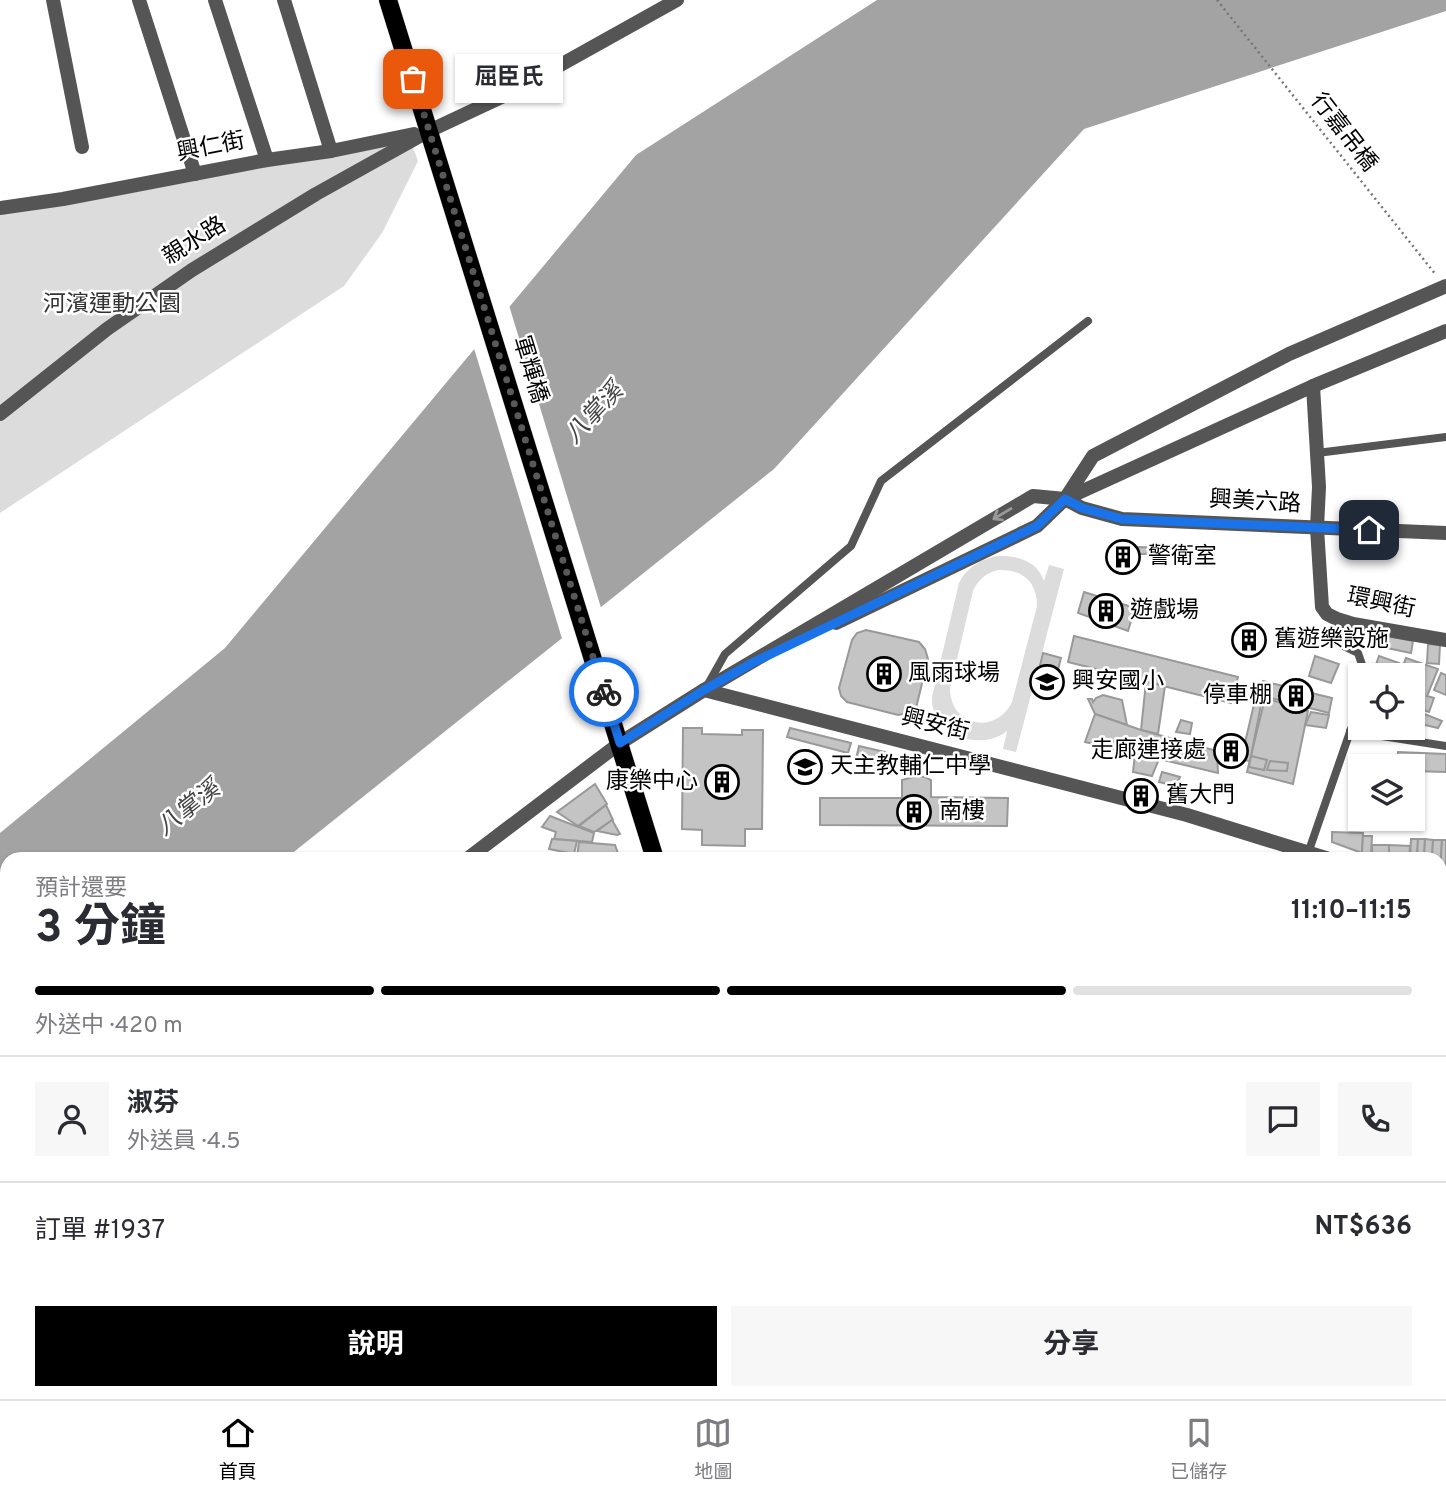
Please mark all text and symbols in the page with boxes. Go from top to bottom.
pin [383,49,443,109]
callout: 屈臣氏 [455,55,564,104]
icon: bag [394,60,432,98]
text: 屈臣氏 [475,64,544,93]
street label: 行嘉吊橋 [1303,88,1383,178]
street label: 興仁街 [174,127,248,169]
street label: 親水路 [158,211,232,273]
park label: 河濱運動公園 [43,291,181,320]
street label: 軍輝橋 [505,333,553,407]
water label: 八掌溪 [559,375,633,451]
street label: 興美六路 [1208,486,1302,520]
pin [1339,500,1399,560]
one-way arrow [993,507,1013,521]
icon: home [1350,511,1388,549]
building icon: 警衛室 [1104,538,1142,576]
place label: 警衛室 [1148,543,1217,572]
street label: 環興街 [1344,583,1418,625]
building icon: 遊戲場 [1087,592,1125,630]
place label: 遊戲場 [1130,597,1199,626]
building icon: 舊遊樂設施 [1230,621,1268,659]
place label: 舊遊樂設施 [1274,626,1389,655]
building icon: 風雨球場 [865,655,903,693]
courier [569,657,639,727]
place label: 風雨球場 [908,660,1000,689]
school or university icon: 興安國小 [1028,663,1066,701]
map controls [1348,663,1425,831]
button: locate [1348,663,1425,740]
place label: 興安國小 [1072,668,1164,697]
icon: bike [585,673,623,711]
building icon: 停車棚 [1277,677,1315,715]
place label: 停車棚 [1203,682,1272,711]
street label: 興安街 [898,704,972,748]
building icon: 走廊連接處 [1212,732,1250,770]
place label: 走廊連接處 [1091,737,1206,766]
school or university icon: 天主教輔仁中學 [786,748,824,786]
place label: 天主教輔仁中學 [830,753,991,782]
button: layers [1348,754,1425,831]
building icon: 康樂中心 [703,763,741,801]
place label: 康樂中心 [606,768,698,797]
water label: 八掌溪 [151,773,229,843]
building icon: 舊大門 [1122,777,1160,815]
place label: 舊大門 [1166,782,1235,811]
building icon: 南樓 [895,793,933,831]
place label: 南樓 [939,798,985,827]
text: 預計還要 [35,875,127,904]
text: 11:10–11:15 [1291,895,1412,928]
text: 3 分鐘 [35,900,166,959]
text: 外送中 · 420 m [35,1012,183,1041]
button: person [35,1082,109,1156]
button: chat [1246,1082,1320,1156]
button: phone [1338,1082,1412,1156]
text: 淑芬 [127,1088,179,1121]
text: 外送員 · 4.5 [127,1128,241,1157]
text: NT$636 [1315,1211,1412,1244]
text: 訂單 #1937 [35,1215,165,1248]
button: 說明 [35,1306,717,1386]
button: 分享 [731,1306,1412,1386]
tab: 首頁 [219,1414,257,1485]
tab: 地圖 [694,1414,732,1485]
tab: 已儲存 [1170,1414,1227,1485]

